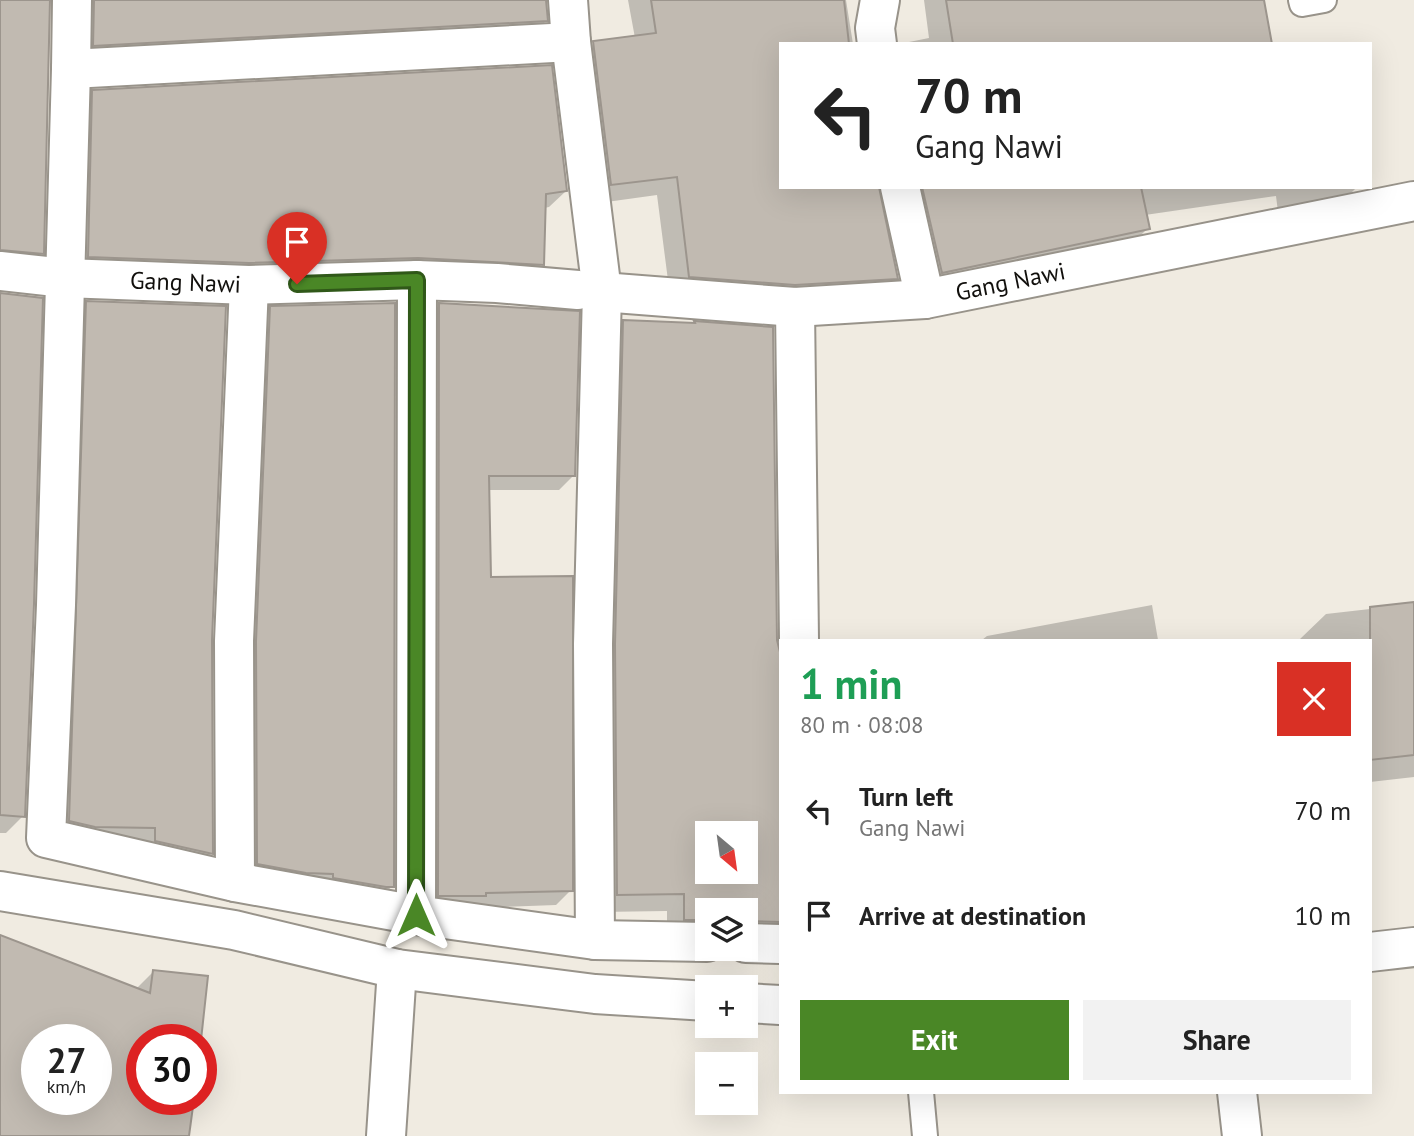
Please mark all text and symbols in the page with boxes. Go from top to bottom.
text: 70 m [915,63,1022,127]
icon: left [800,70,891,161]
text: Gang Nawi [915,125,1063,167]
pin [267,212,327,284]
icon: arrive [278,223,316,261]
street label: Gang Nawi [953,255,1068,308]
street label: Gang Nawi [129,264,242,300]
text: 1 min [800,656,902,711]
button: close [1277,662,1351,736]
text: 80 m · 08:08 [800,710,924,739]
text: Turn left [859,780,953,813]
icon: left [800,792,838,830]
text: 70 m [1295,794,1351,827]
text: Gang Nawi [859,813,966,842]
north arrow [695,821,758,884]
map controls [695,821,758,1115]
position arrow [379,878,453,952]
icon: arrive [800,897,838,935]
button: layers [695,898,758,961]
text: Arrive at destination [859,899,1086,932]
text: 10 m [1295,899,1351,932]
button: + [695,975,758,1038]
button: Exit [800,1000,1069,1080]
button: Share [1083,1000,1351,1080]
speed limit sign: 30 [126,1024,217,1115]
text: 27 [47,1037,86,1083]
button: − [695,1052,758,1115]
text: km/h [47,1075,86,1098]

